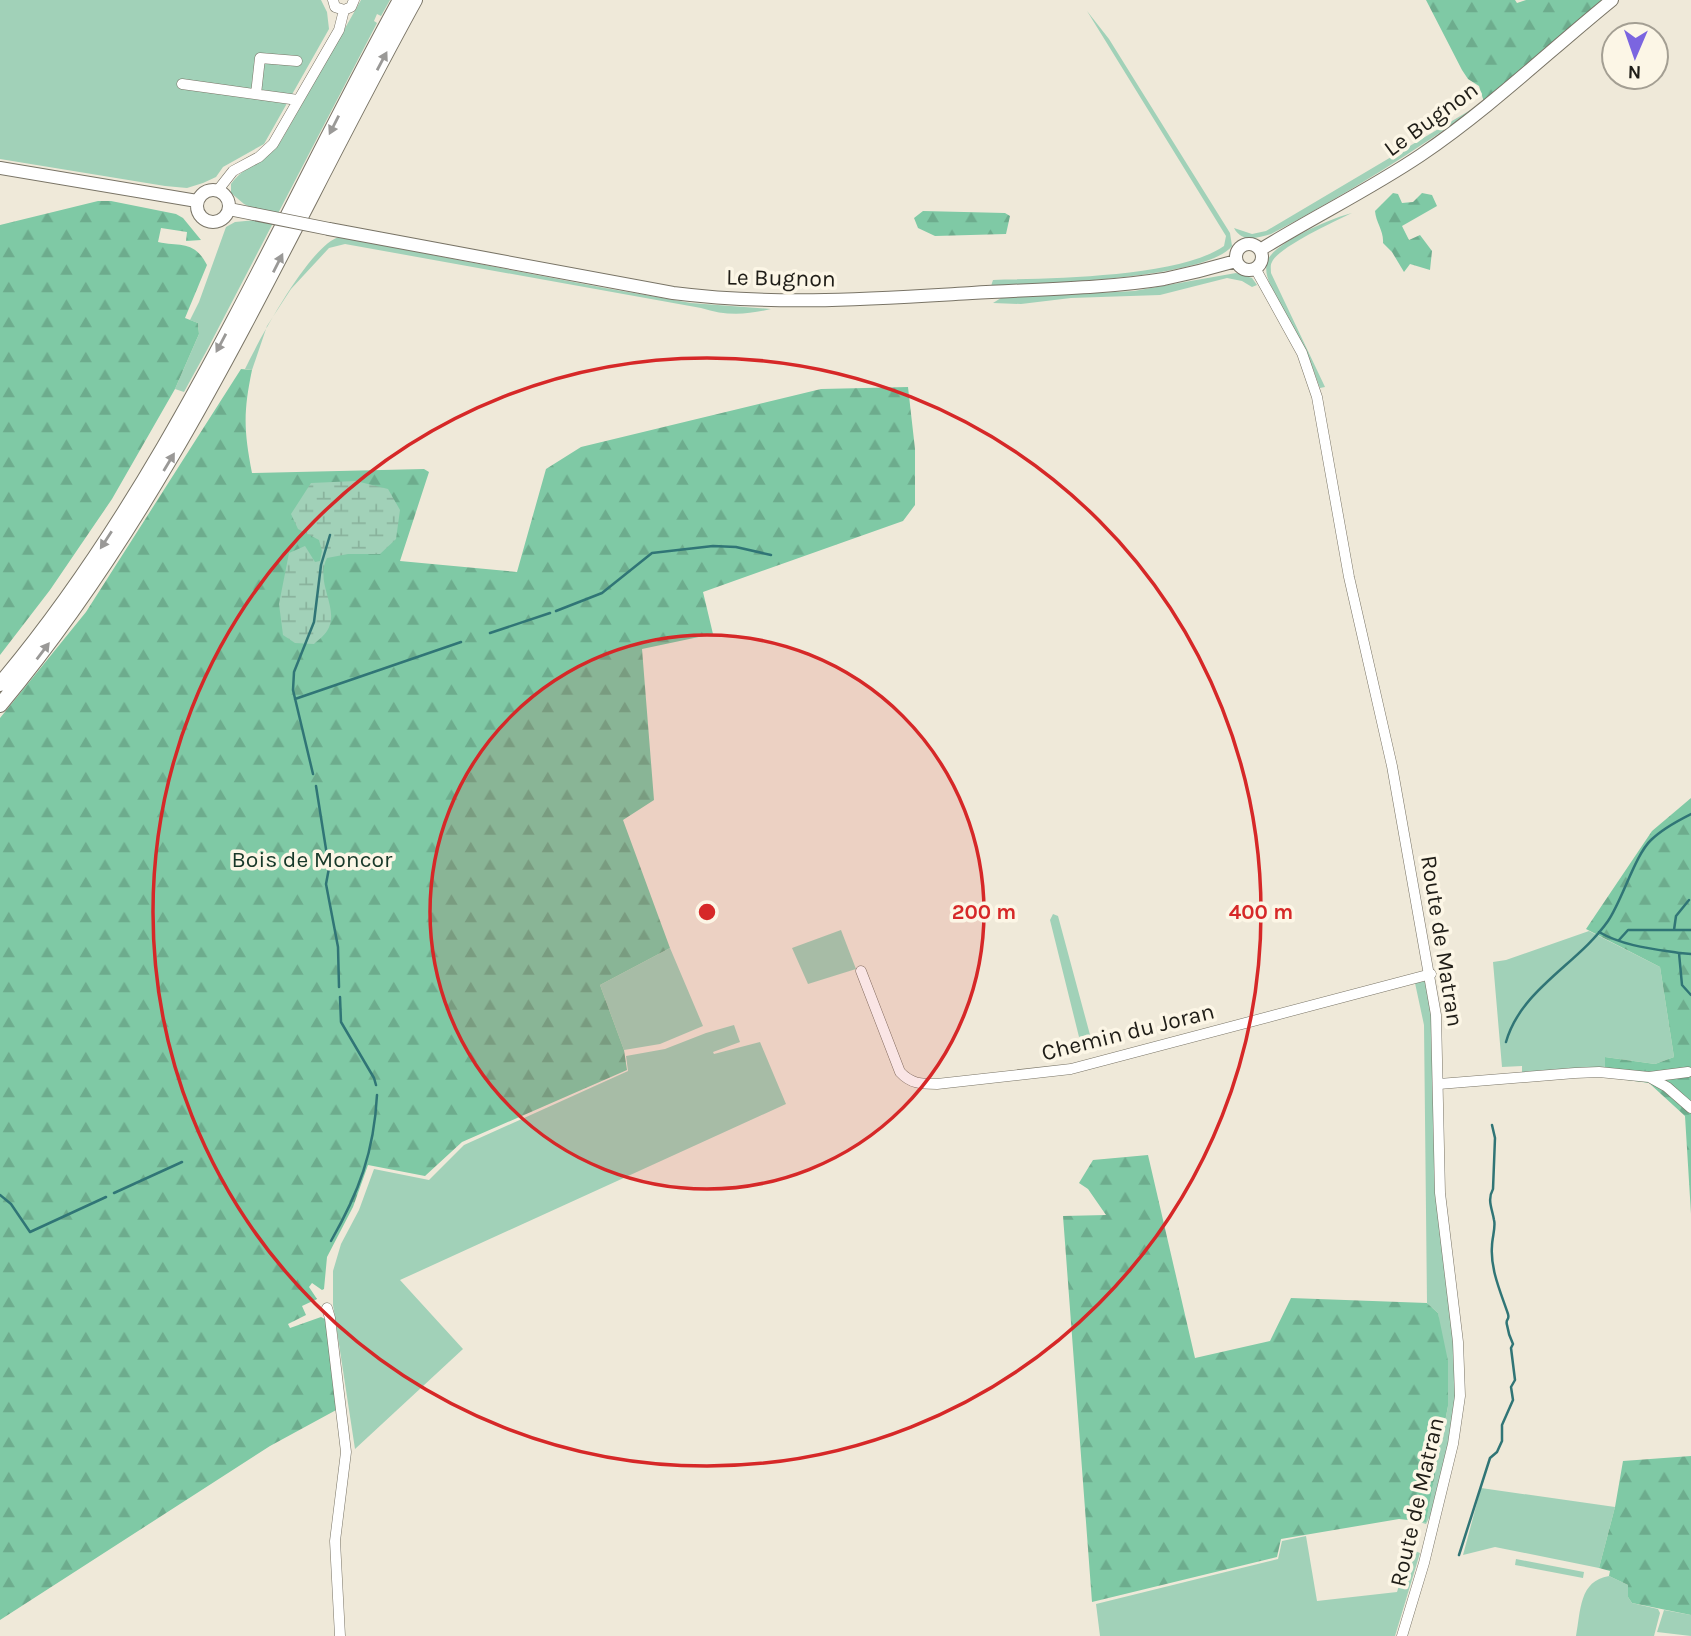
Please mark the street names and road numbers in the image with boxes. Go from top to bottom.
street label: Le Bugnon [1379,76,1483,162]
street label: Le Bugnon [726,264,836,292]
street label: Route de Matran [1415,853,1469,1029]
street label: Chemin du Joran [1039,997,1217,1067]
street label: Route de Matran [1384,1415,1450,1589]

